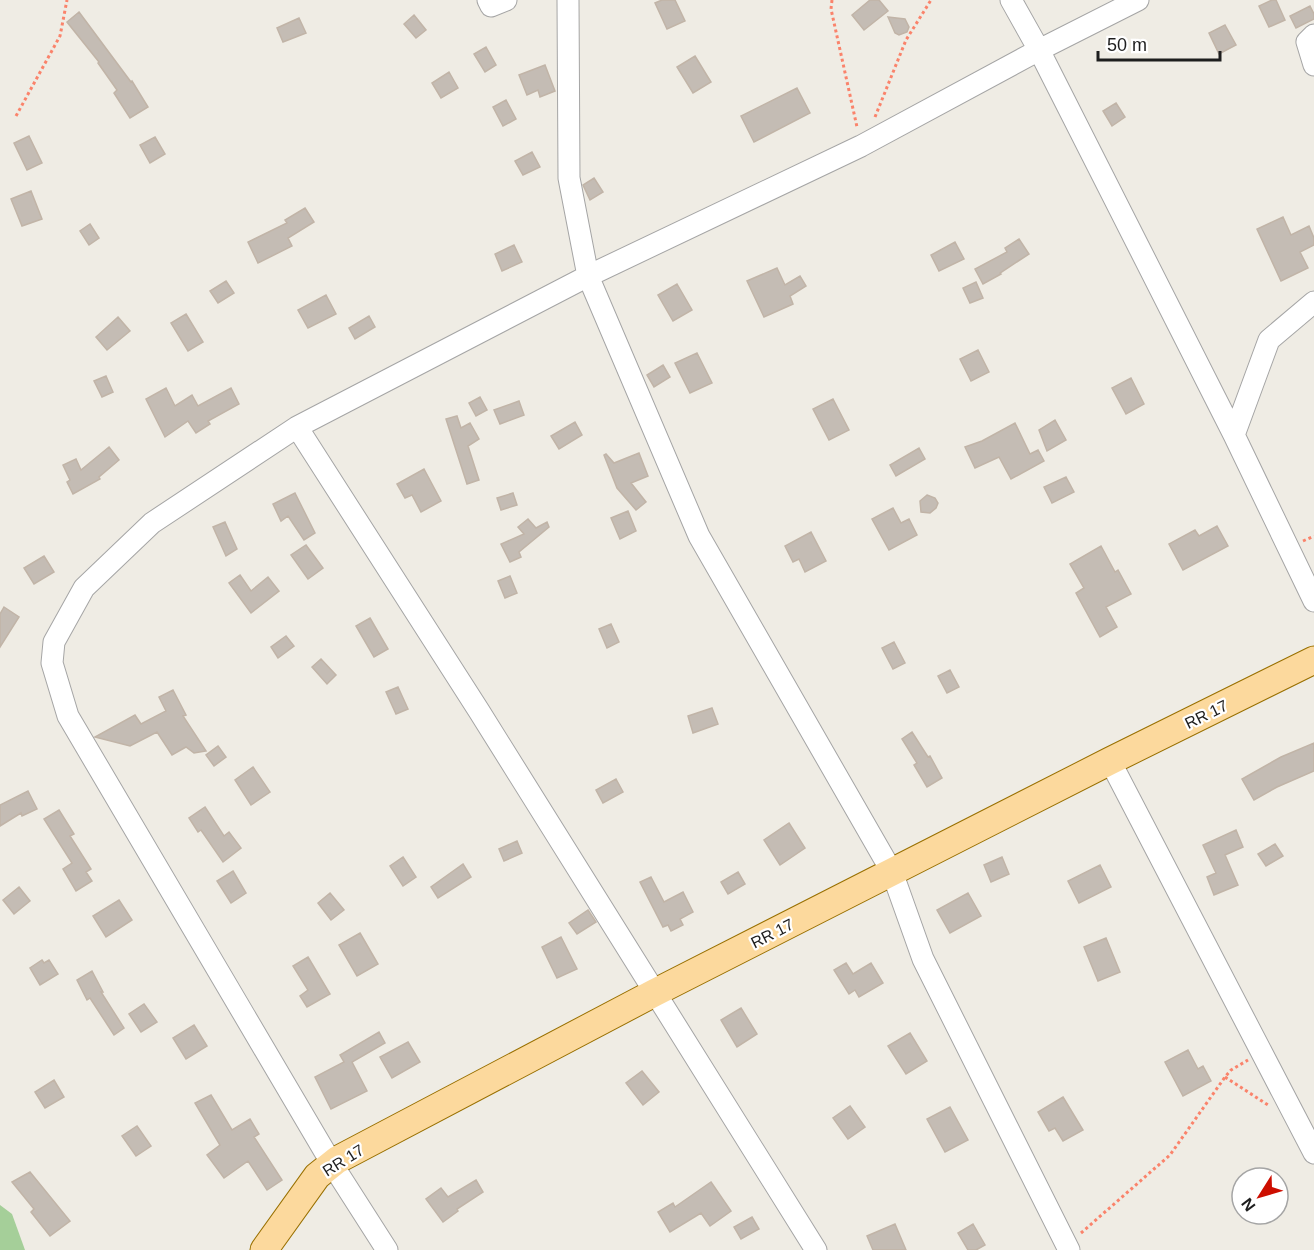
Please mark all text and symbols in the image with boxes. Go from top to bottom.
scale bar [1098,24,1220,62]
text: 50 m [1107,35,1147,55]
street label: RR 17 [1182,697,1230,732]
street label: RR 17 [748,916,796,951]
street label: RR 17 [320,1141,367,1180]
north arrow [1230,1166,1290,1226]
text: N [1238,1195,1259,1214]

